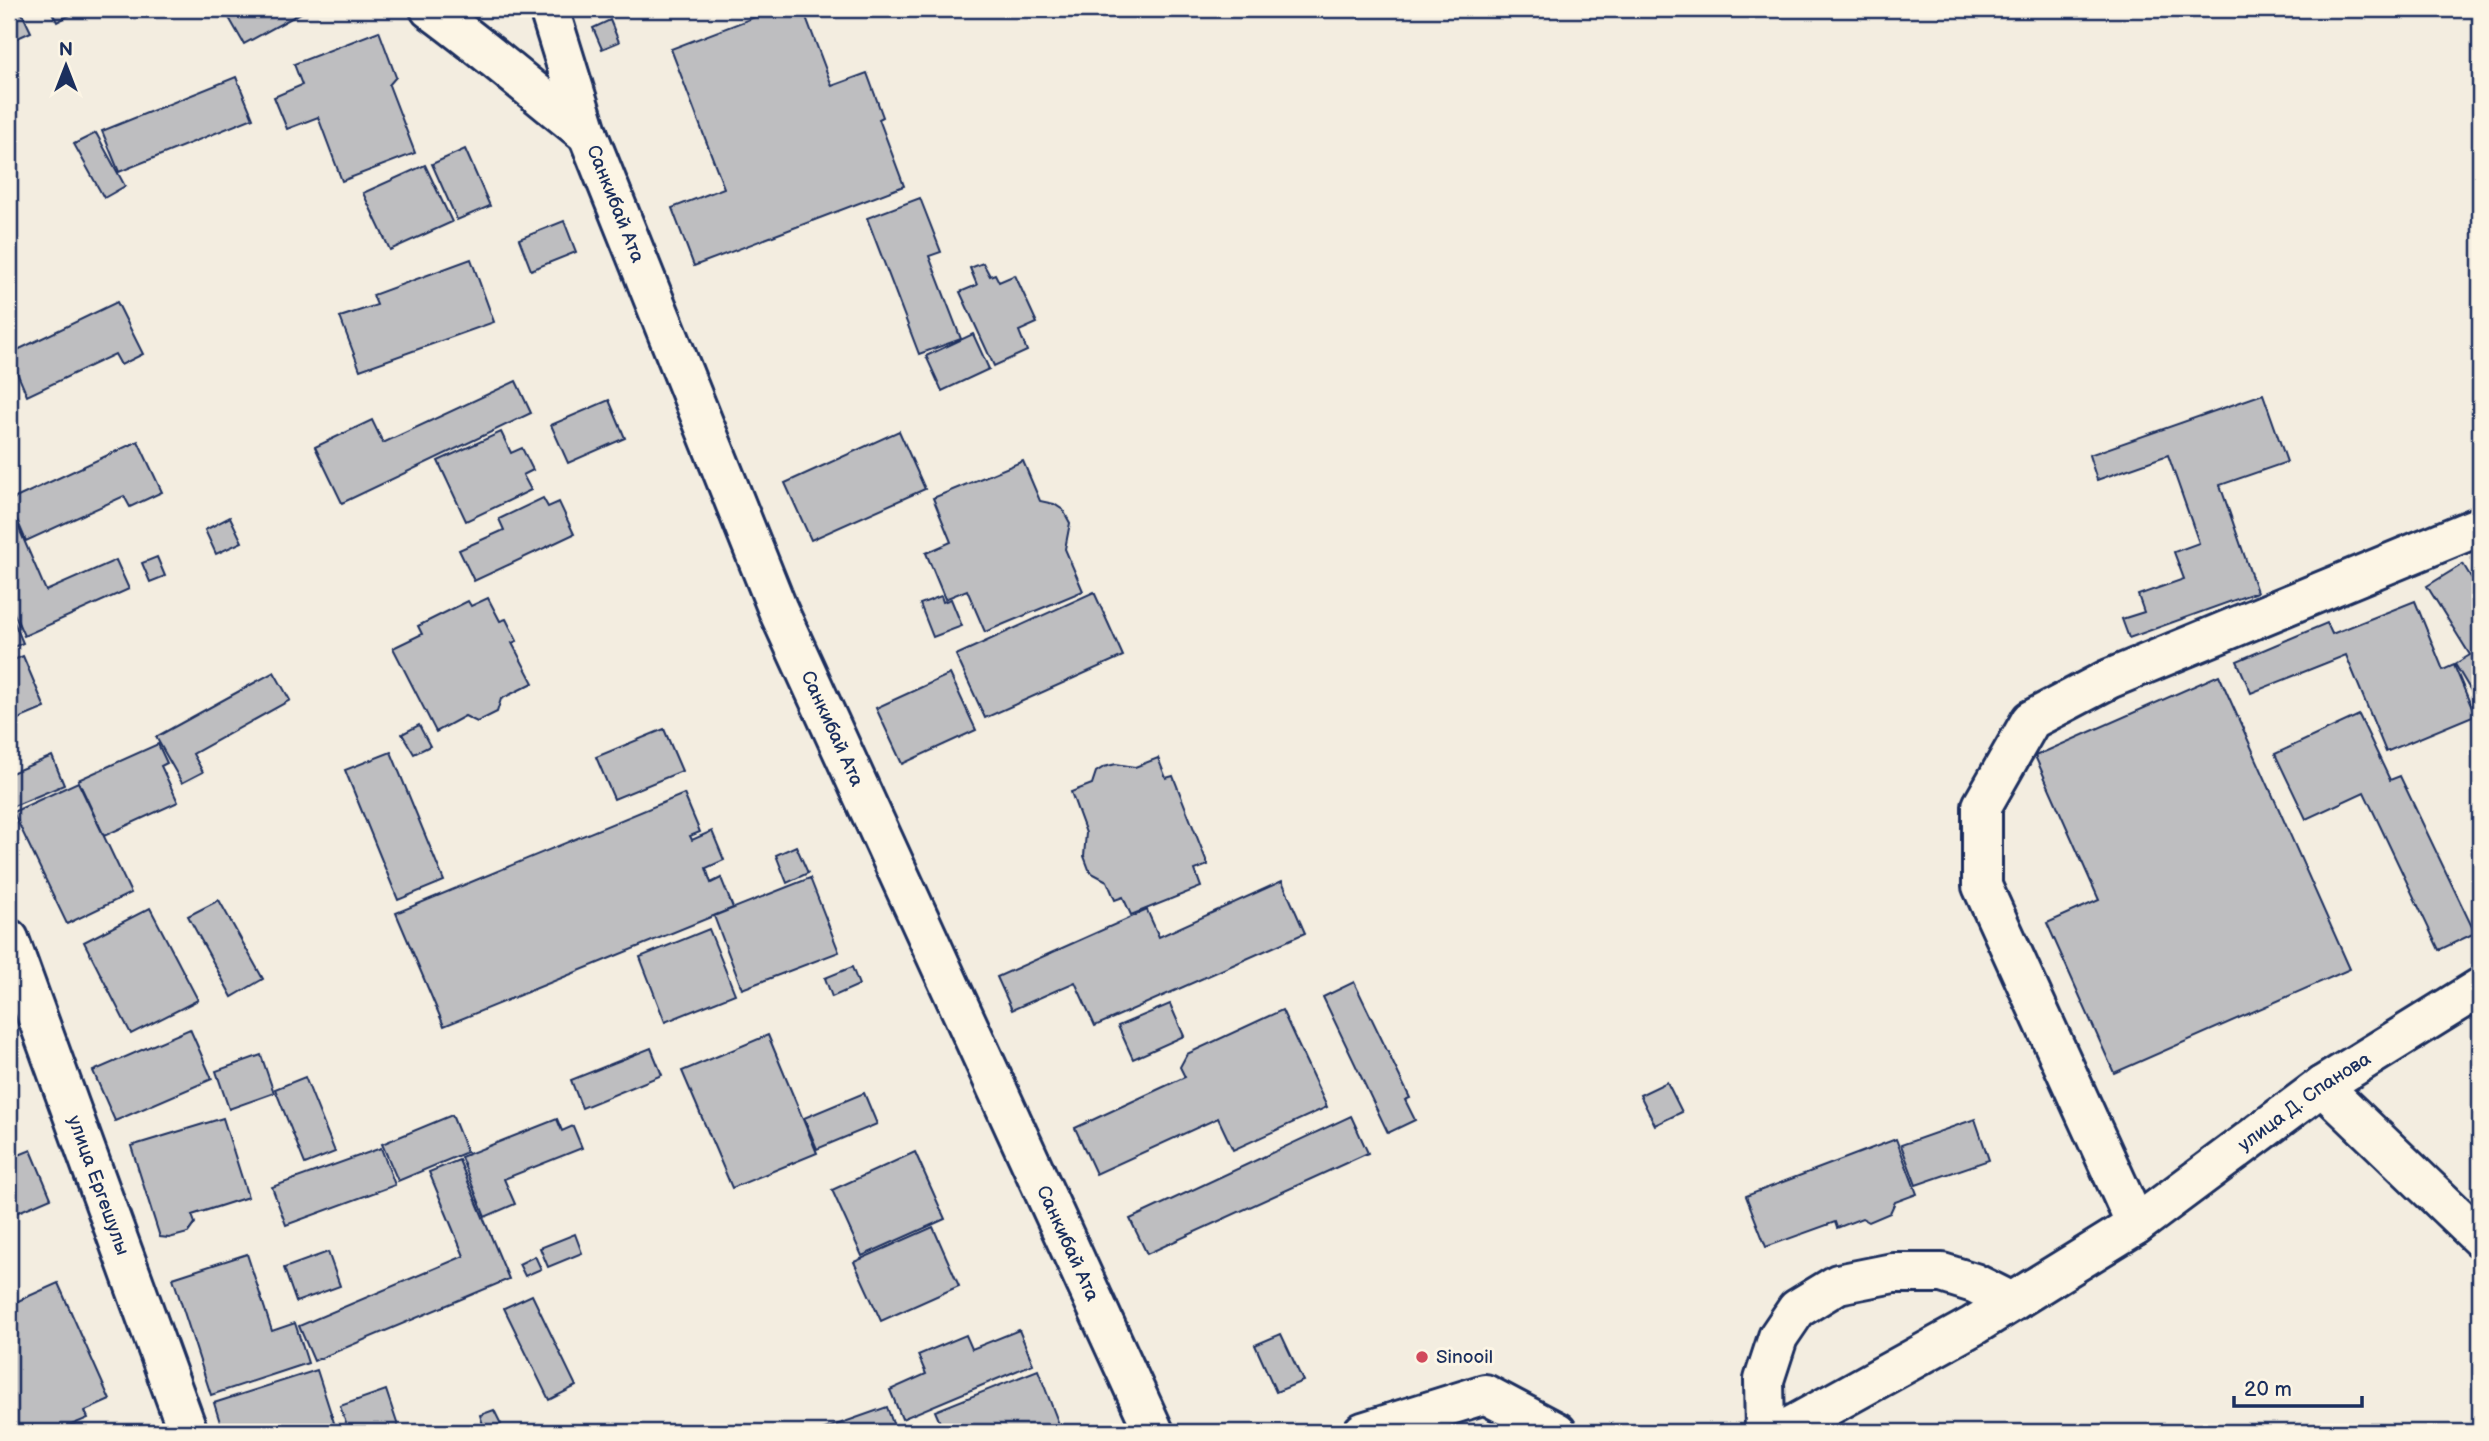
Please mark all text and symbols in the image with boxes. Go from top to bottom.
north arrow [32,32,102,102]
text: N [59,39,73,62]
street label: Санкибай Ата [582,142,649,266]
street label: Санкибай Ата [796,667,869,790]
street label: улица Д. Спанова [2234,1047,2375,1156]
street label: улица Ергешулы [63,1112,134,1258]
street label: Санкибай Ата [1031,1182,1104,1305]
place label: Sinooil [1436,1346,1493,1369]
marker: Sinooil [1414,1349,1430,1365]
scale bar [2234,1364,2361,1408]
text: 20 m [2244,1377,2292,1402]

